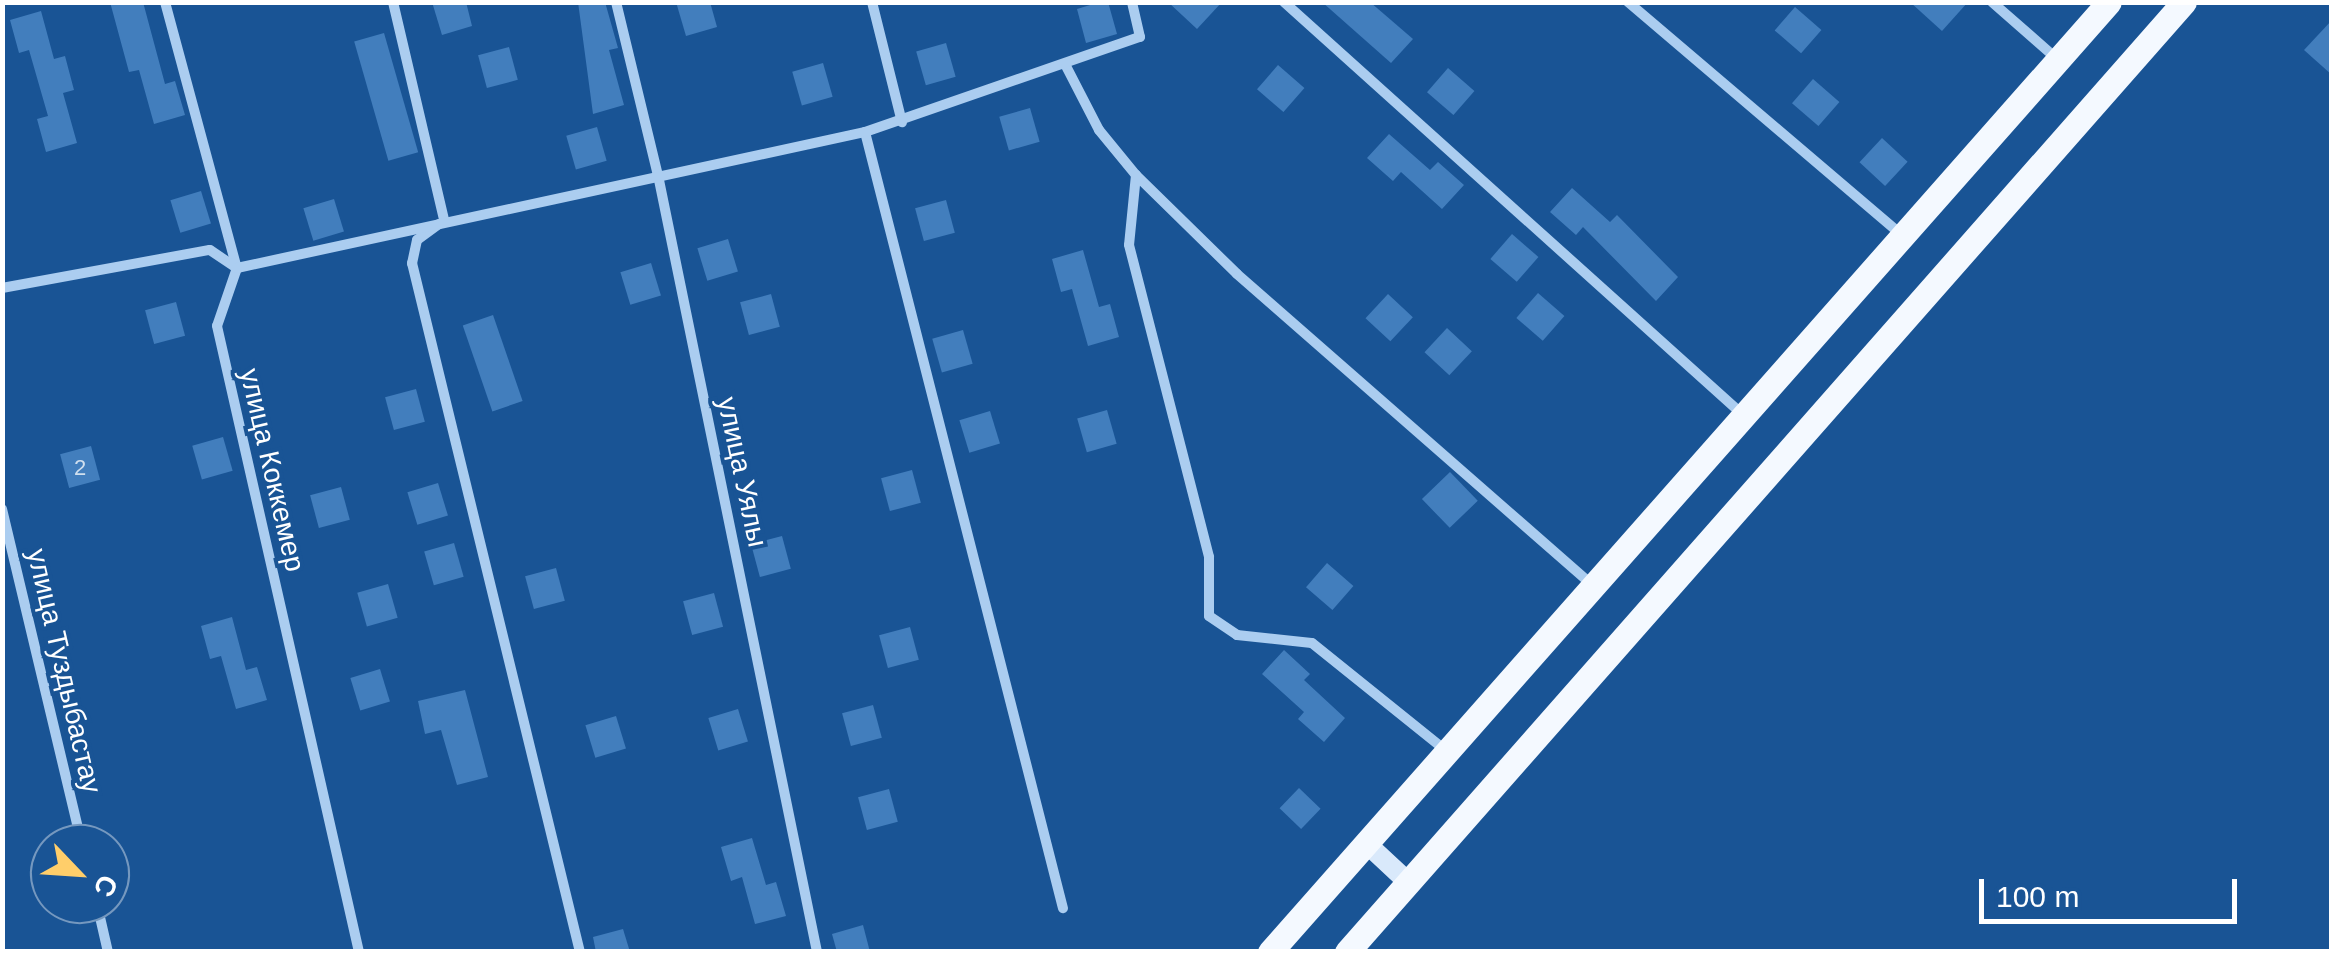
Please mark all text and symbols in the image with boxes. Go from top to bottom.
street label: улица Коккемер [232,365,312,575]
street label: улица Уялы [710,394,774,550]
house number: 2 [74,455,86,481]
street label: улица Туздыбастау [20,546,108,796]
north arrow [30,824,130,924]
scale bar [1984,859,2242,921]
text: С [88,870,124,902]
text: 100 m [1996,880,2079,913]

